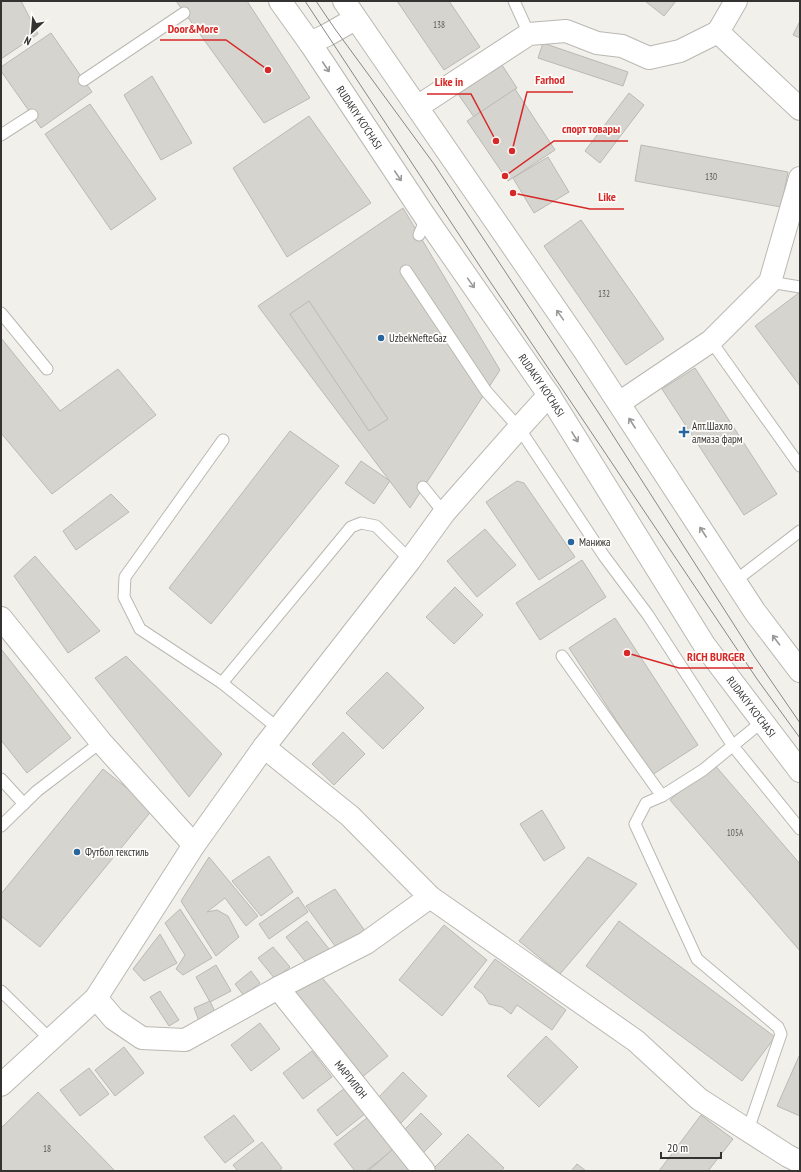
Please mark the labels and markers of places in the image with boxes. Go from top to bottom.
callout: Door&More [160,16,226,40]
callout: Farhod [527,68,573,92]
callout: Like in [427,70,471,94]
callout: спорт товары [554,117,628,141]
callout: Like [590,185,624,209]
place label: UzbekNefteGaz [389,331,447,345]
marker: UzbekNefteGaz [376,333,386,343]
place label: Апт.Шахло алмаза фарм [692,419,743,446]
marker: Апт.Шахло алмаза фарм [679,427,689,437]
place label: Манижа [579,535,610,549]
marker: Манижа [566,537,576,547]
callout: RICH BURGER [679,644,753,668]
place label: Футбол текстиль [85,845,149,859]
marker: Футбол текстиль [72,847,82,857]

